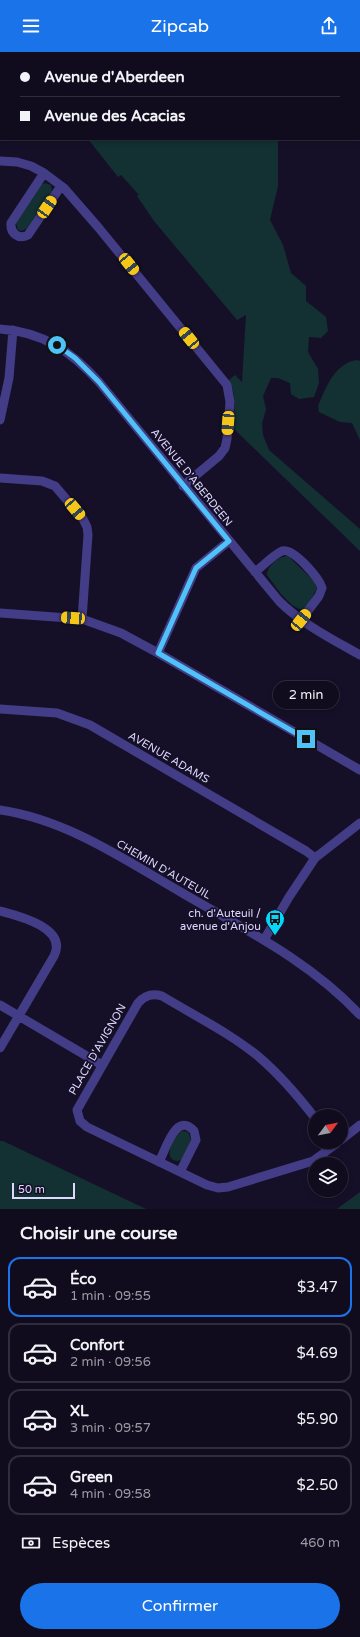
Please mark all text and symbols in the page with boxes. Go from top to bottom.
icon: menu [20,15,42,37]
text: Zipcab [151,15,209,37]
icon: share [318,15,340,37]
text: Avenue d'Aberdeen [44,68,185,86]
text: Avenue des Acacias [44,107,185,125]
car [35,194,59,220]
car [117,251,141,277]
car [177,325,201,351]
route start [48,336,66,354]
car [221,411,235,435]
street label: AVENUE D'ABERDEEN [148,426,235,529]
car [63,496,87,522]
car [289,607,313,633]
car [61,611,85,625]
callout: 2 min [273,681,339,709]
text: 2 min [289,687,323,703]
street label: AVENUE ADAMS [126,729,212,786]
route end [297,730,315,748]
street label: CHEMIN D'AUTEUIL [114,837,214,902]
place label: ch. d'Auteuil / avenue d'Anjou [180,907,261,933]
bus stop icon: ch. d'Auteuil / avenue d'Anjou [264,908,286,936]
street label: PLACE D'AVIGNON [66,1001,129,1097]
north arrow [308,1109,348,1149]
map controls [308,1109,348,1197]
button: layers [308,1157,348,1197]
scale bar [12,1181,75,1200]
text: 50 m [18,1183,45,1196]
text: Choisir une course [20,1222,178,1244]
icon: car [22,1269,58,1305]
text: Éco [70,1270,96,1288]
text: $3.47 [297,1278,338,1296]
text: 1 min · 09:55 [70,1288,151,1304]
icon: car [22,1335,58,1371]
text: Confort [70,1336,124,1354]
text: $4.69 [297,1344,338,1362]
text: 2 min · 09:56 [70,1354,151,1370]
icon: car [22,1401,58,1437]
text: XL [70,1402,89,1420]
text: $5.90 [297,1410,338,1428]
text: 3 min · 09:57 [70,1420,151,1436]
icon: car [22,1467,58,1503]
text: Green [70,1468,113,1486]
text: $2.50 [297,1476,338,1494]
text: 4 min · 09:58 [70,1486,151,1502]
icon: cash [20,1532,42,1554]
text: Espèces [52,1534,110,1552]
text: 460 m [300,1535,340,1551]
button: Confirmer [20,1583,340,1629]

